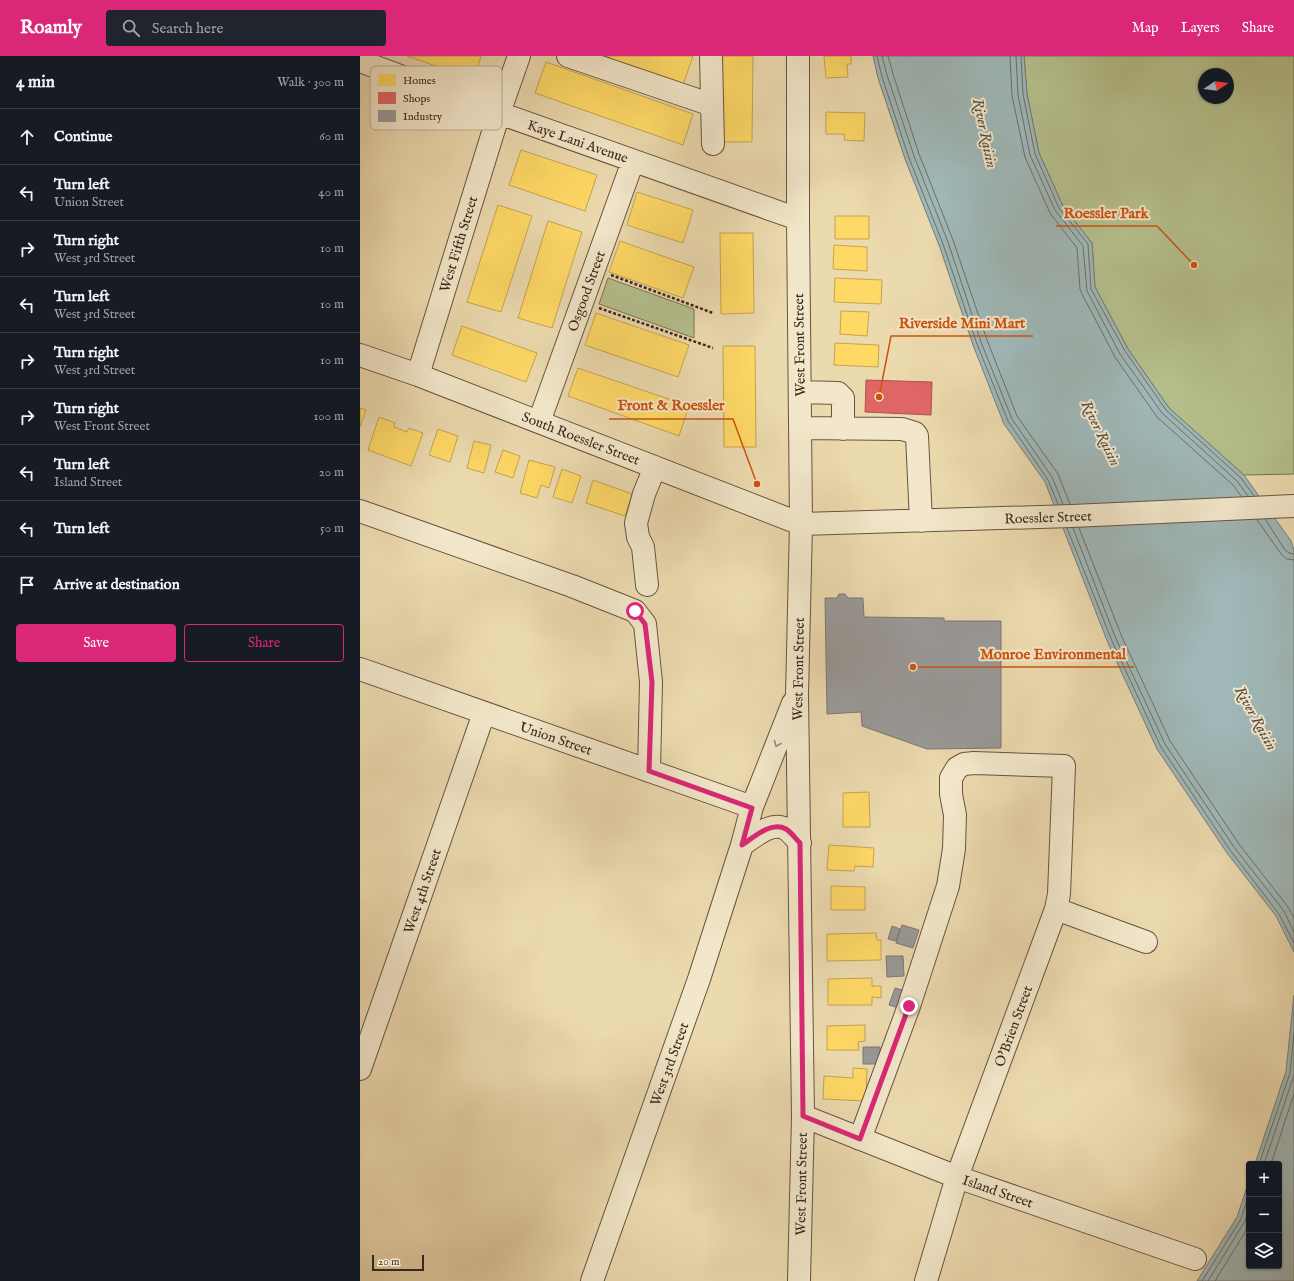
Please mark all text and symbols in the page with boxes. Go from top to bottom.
search box [106,10,386,46]
text: Roamly [20,16,82,40]
icon: search [120,17,142,39]
text: Search here [152,19,223,38]
text: Map [1132,19,1159,37]
text: Layers [1181,19,1220,37]
text: Share [1242,19,1274,37]
legend [370,66,502,130]
north arrow [1198,68,1234,104]
text: 4 min [16,72,55,93]
text: Walk · 300 m [277,74,344,91]
text: Homes [403,74,436,88]
text: Shops [403,92,430,106]
water label: River Raisin [968,96,1001,170]
text: Industry [403,110,443,124]
street label: Kaye Lani Avenue [525,116,631,168]
icon: ahead [16,126,38,148]
text: Continue [54,127,112,146]
text: 60 m [319,128,344,145]
text: Turn left [54,175,110,194]
icon: left [16,182,38,204]
text: 40 m [318,184,344,201]
text: Union Street [54,194,124,211]
street label: West Fifth Street [436,194,482,295]
callout: Roessler Park [1056,199,1157,226]
text: Roessler Park [1063,204,1150,223]
text: Turn right [54,231,119,250]
icon: right [16,238,38,260]
text: 10 m [320,240,344,257]
street label: Osgood Street [564,248,610,334]
text: West 3rd Street [54,250,135,267]
text: Turn left [54,287,110,306]
street label: West Front Street [790,293,810,397]
icon: left [16,294,38,316]
text: 10 m [320,296,344,313]
text: West 3rd Street [54,306,135,323]
callout: Riverside Mini Mart [891,309,1033,336]
text: Riverside Mini Mart [899,314,1026,333]
text: Turn right [54,343,119,362]
icon: right [16,350,38,372]
text: 10 m [320,352,344,369]
text: West 3rd Street [54,362,135,379]
callout: Front & Roessler [609,392,733,419]
text: Front & Roessler [617,396,725,415]
water label: River Raisin [1076,397,1125,469]
text: Turn right [54,399,119,418]
icon: right [16,406,38,428]
text: 100 m [314,408,344,425]
street label: South Roessler Street [519,408,642,470]
text: West Front Street [54,418,150,435]
text: Turn left [54,455,110,474]
icon: left [16,462,38,484]
text: 20 m [319,464,344,481]
text: Island Street [54,474,122,491]
street label: Roessler Street [1004,507,1092,529]
icon: left [16,518,38,540]
text: Turn left [54,519,110,538]
text: 50 m [320,520,344,537]
icon: arrive [16,574,38,596]
text: Arrive at destination [54,575,180,594]
route start [626,602,644,620]
street label: West Front Street [789,617,809,721]
button: Save [16,624,176,662]
button: Share [184,624,344,662]
callout: Monroe Environmental [972,640,1134,667]
text: Monroe Environmental [980,645,1127,664]
water label: River Raisin [1230,683,1281,754]
street label: Union Street [517,718,594,760]
one-way arrow [774,740,782,747]
street label: West 4th Street [400,846,446,936]
street label: O'Brien Street [991,983,1037,1069]
route end [900,997,918,1015]
street label: West 3rd Street [647,1020,693,1109]
street label: West Front Street [792,1132,812,1236]
map controls [1246,1161,1282,1269]
button: + [1246,1161,1282,1197]
street label: Island Street [960,1171,1036,1212]
button: − [1246,1197,1282,1233]
button: layers [1246,1233,1282,1269]
scale bar [372,1253,424,1272]
text: 20 m [378,1255,399,1269]

